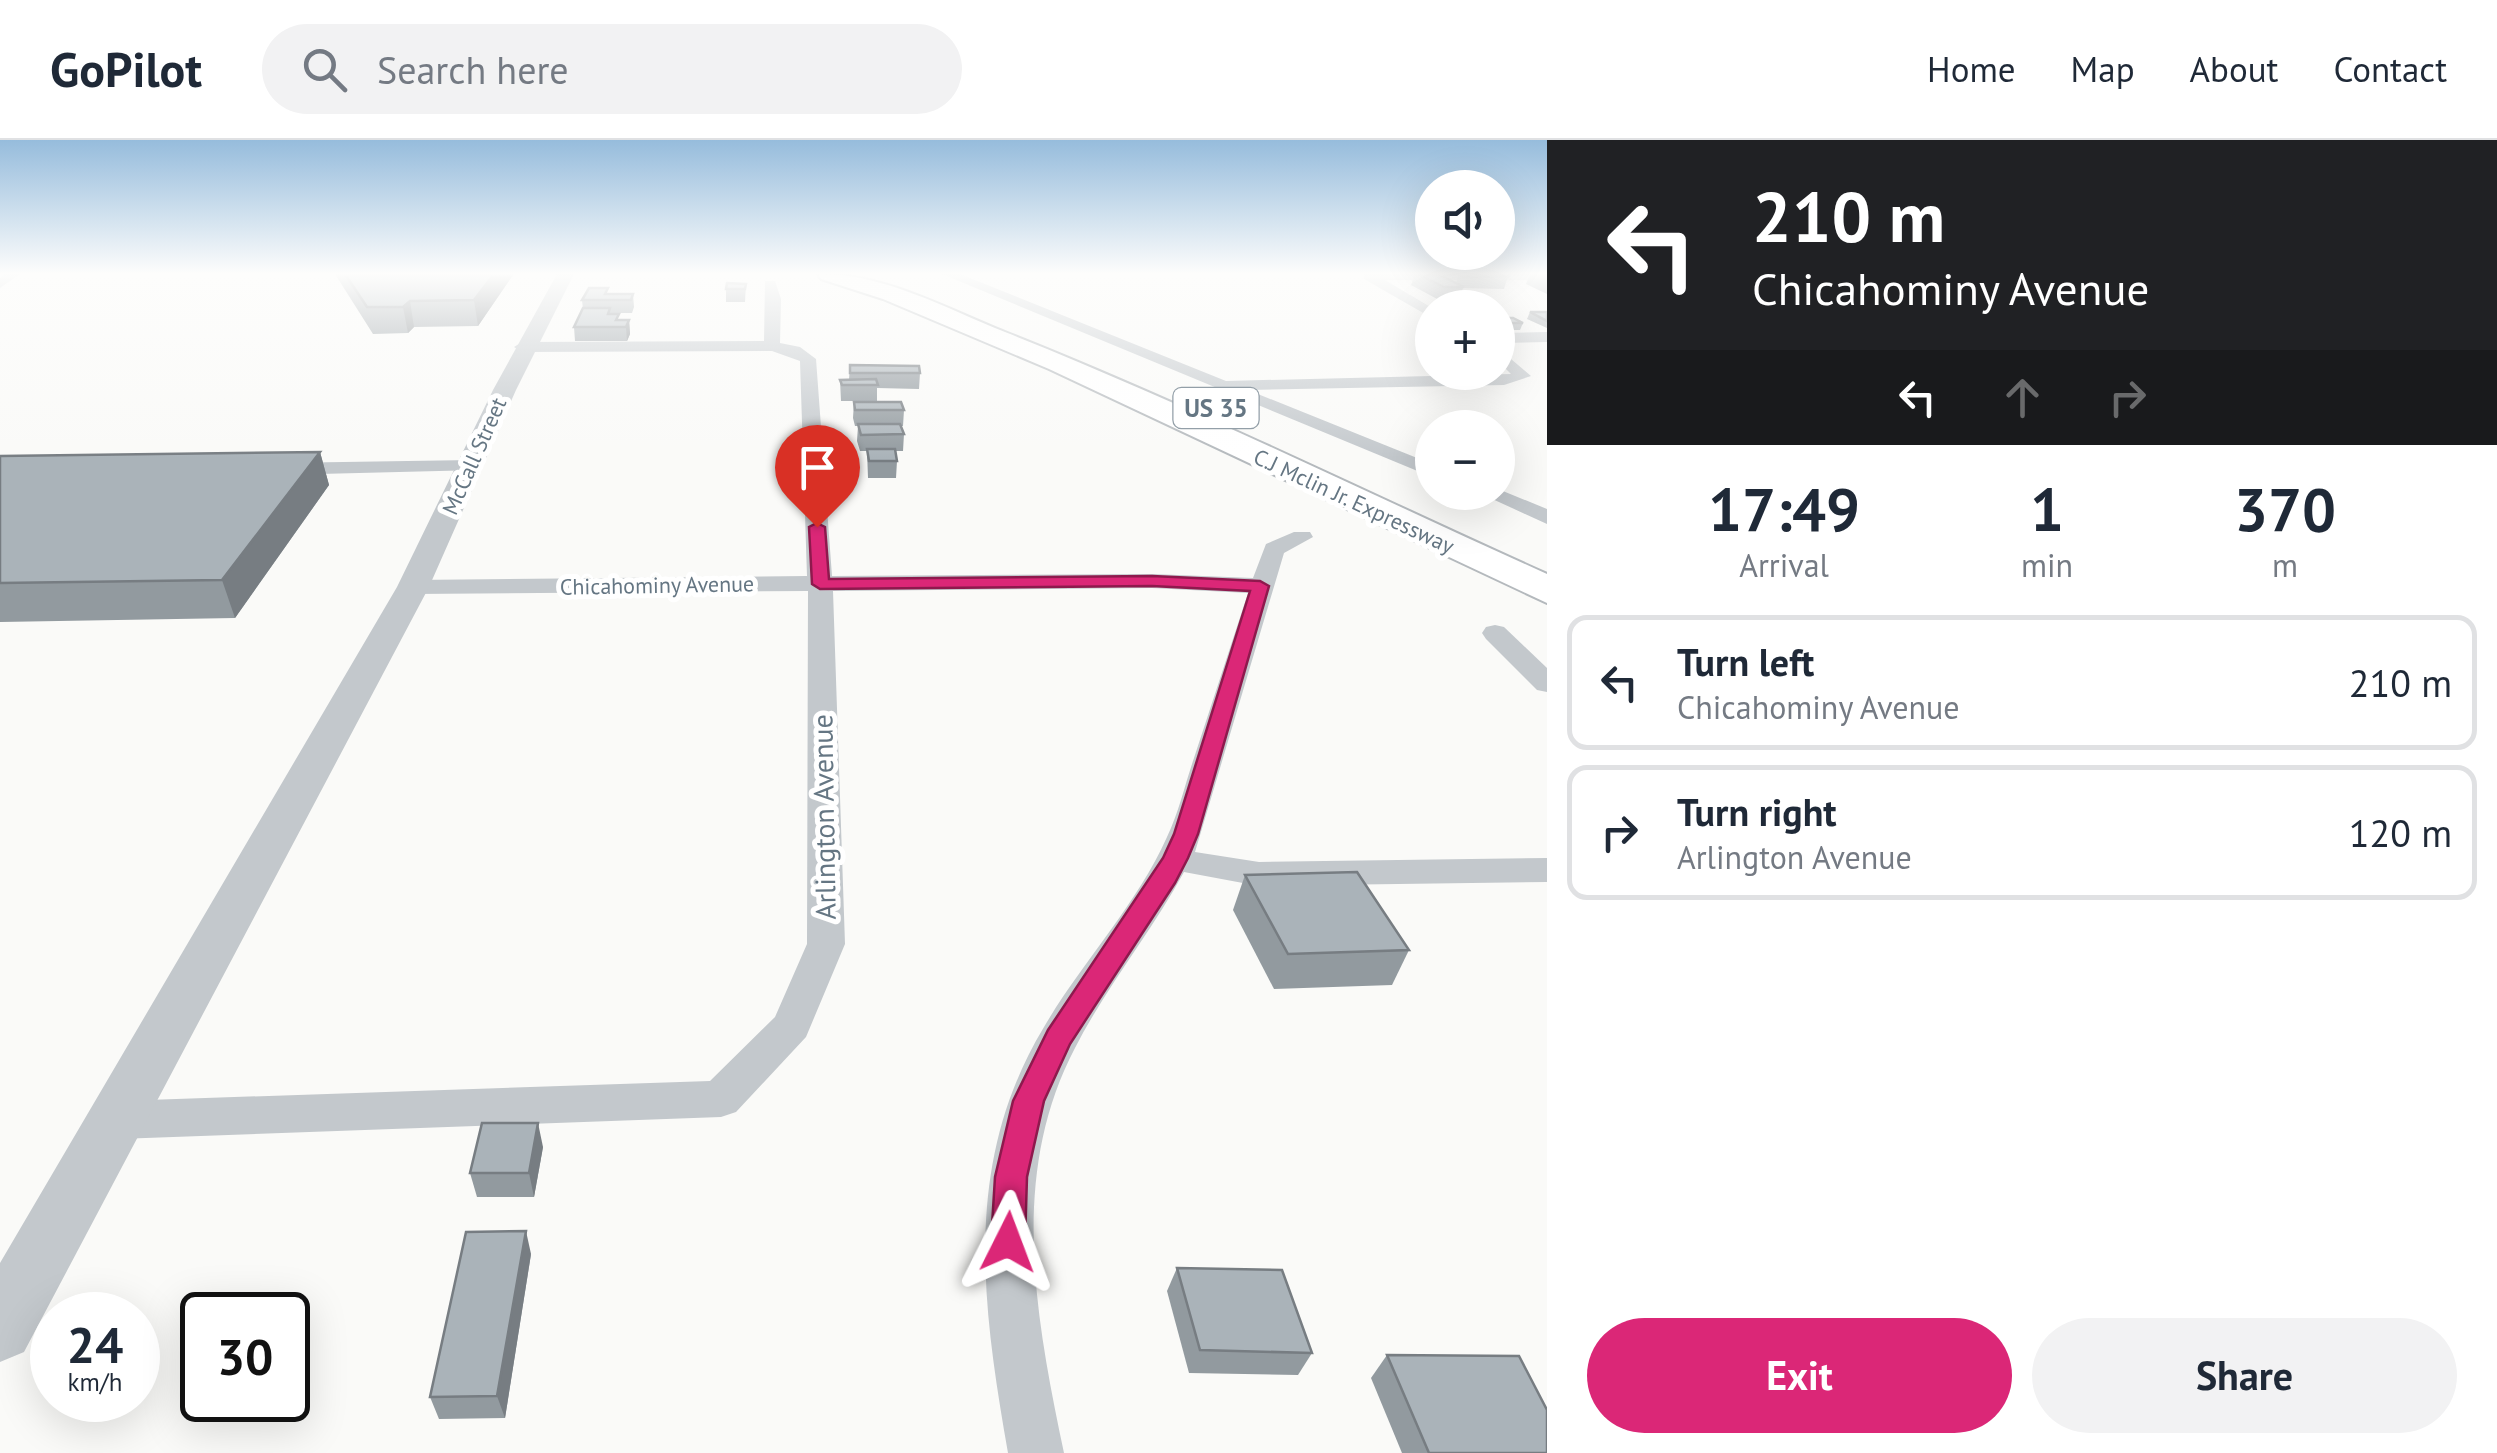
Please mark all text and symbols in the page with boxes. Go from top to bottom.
search box [262,24,962,114]
text: GoPilot [50,38,202,100]
icon: search [297,42,352,97]
text: Search here [377,45,569,94]
text: Home [1927,46,2016,92]
text: Map [2071,46,2135,92]
text: About [2190,46,2278,92]
text: Contact [2333,46,2447,92]
map controls [1415,170,1515,510]
button: sound [1415,170,1515,270]
text: 210 m [1752,171,1945,261]
icon: left [1587,180,1717,310]
text: Chicahominy Avenue [1752,259,2149,317]
button: + [1415,290,1515,390]
icon: left [1890,370,1945,425]
icon: ahead [1995,370,2050,425]
icon: right [2100,370,2155,425]
road number: US 35 [1174,388,1258,428]
street label: McCall Street [436,393,512,519]
button: − [1415,410,1515,510]
pin [775,425,860,528]
icon: arrive [790,440,845,495]
street label: C.J Mclin Jr. Expressway [1249,442,1459,560]
text: 17:49 [1708,470,1860,548]
text: 1 [2030,470,2064,548]
text: 370 [2234,470,2336,548]
text: Arrival [1739,544,1829,586]
text: min [2021,544,2073,586]
text: m [2272,544,2298,586]
street label: Chicahominy Avenue [560,569,754,601]
text: Turn left [1677,637,1814,686]
icon: left [1592,655,1647,710]
text: 210 m [2349,658,2452,707]
text: Chicahominy Avenue [1677,686,1960,728]
street label: Arlington Avenue [803,714,844,920]
text: Turn right [1677,787,1837,836]
icon: right [1592,805,1647,860]
text: 120 m [2349,808,2452,857]
text: Arlington Avenue [1677,836,1912,878]
position arrow [956,1190,1060,1294]
speed limit sign: 30 [180,1292,310,1422]
text: 24 [67,1312,123,1377]
button: Exit [1587,1318,2012,1433]
button: Share [2032,1318,2457,1433]
text: km/h [68,1366,122,1398]

